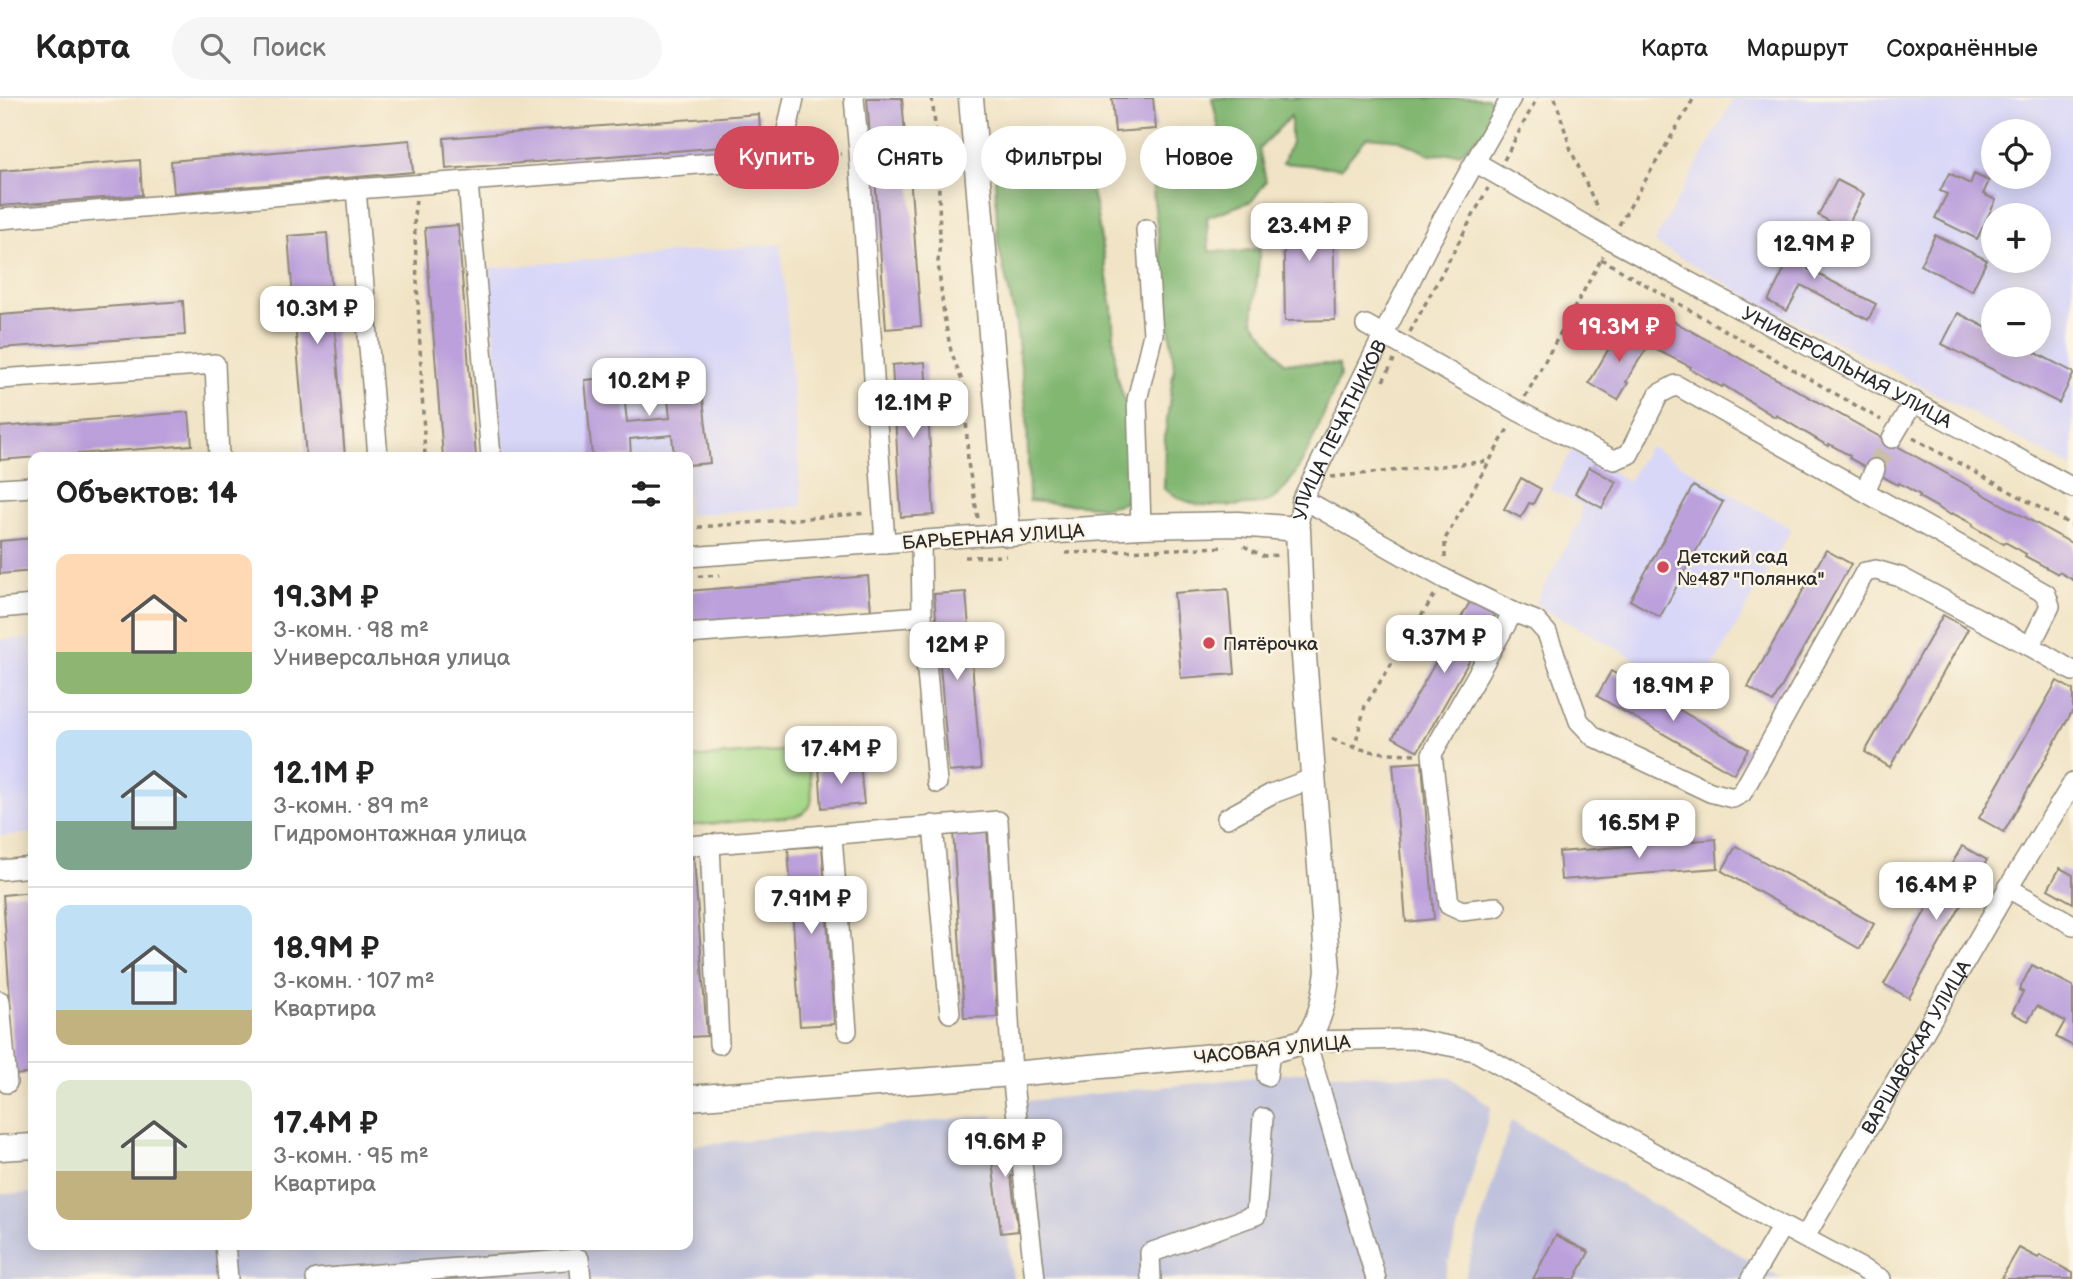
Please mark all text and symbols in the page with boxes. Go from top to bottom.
search box [172,17,662,80]
text: Карта [35,28,130,68]
icon: search [196,29,234,67]
text: Поиск [252,33,326,64]
text: Карта [1641,34,1708,63]
text: Маршрут [1746,34,1848,63]
text: Сохранённые [1886,34,2038,63]
map controls [1981,119,2051,357]
button: locate [1981,119,2051,189]
chip: Купить [714,126,839,189]
chip: Снять [853,126,967,189]
chip: Фильтры [981,126,1126,189]
chip: Новое [1140,126,1257,189]
button: + [1981,203,2051,273]
pin: 23.4M ₽ [1244,204,1374,263]
text: 23.4M ₽ [1267,212,1351,240]
pin: 12.9M ₽ [1749,222,1879,281]
text: 12.9M ₽ [1773,230,1855,258]
pin: 10.3M ₽ [252,286,382,346]
button: − [1981,287,2051,357]
text: 10.3M ₽ [276,295,358,323]
street label: УНИВЕРСАЛЬНАЯ УЛИЦА [1738,303,1956,434]
pin: 19.3M ₽ [1554,304,1684,364]
text: 19.3M ₽ [1578,313,1660,341]
street label: УЛИЦА ПЕЧАТНИКОВ [1289,336,1392,522]
pin: 10.2M ₽ [584,358,714,418]
text: 10.2M ₽ [608,367,690,395]
pin: 12.1M ₽ [848,380,978,440]
text: 12.1M ₽ [874,389,952,417]
icon: filters [627,475,665,513]
text: Объектов: 14 [56,476,238,512]
street label: БАРЬЕРНАЯ УЛИЦА [901,520,1085,555]
place label: Детский сад №487 "Полянка" [1677,546,1825,591]
marker: Детский сад №487 "Полянка" [1655,559,1671,575]
text: 19.3M ₽ [273,580,379,616]
icon: home [112,582,196,666]
text: 3-комн. · 98 m² [273,616,429,644]
pin: 9.37M ₽ [1379,616,1509,675]
pin: 12M ₽ [908,622,1006,682]
text: 9.37M ₽ [1402,624,1486,652]
text: 12M ₽ [926,631,988,659]
place label: Пятёрочка [1223,633,1318,656]
marker: Пятёрочка [1201,635,1217,651]
text: Универсальная улица [273,644,510,672]
pin: 18.9M ₽ [1608,664,1738,723]
text: 18.9M ₽ [1632,672,1714,700]
pin: 17.4M ₽ [776,726,906,786]
text: 17.4M ₽ [801,735,881,763]
text: 12.1M ₽ [273,756,374,792]
icon: home [112,758,196,842]
text: 3-комн. · 89 m² [273,792,429,820]
pin: 16.5M ₽ [1574,800,1704,860]
text: 16.5M ₽ [1598,809,1680,837]
text: Гидромонтажная улица [273,820,527,848]
pin: 16.4M ₽ [1871,862,2001,922]
text: 16.4M ₽ [1895,871,1977,899]
pin: 7.91M ₽ [746,876,876,936]
text: 7.91M ₽ [771,885,851,913]
text: 18.9M ₽ [273,931,379,967]
icon: home [112,933,196,1017]
street label: ВАРШАВСКАЯ УЛИЦА [1857,956,1977,1139]
text: 3-комн. · 107 m² [273,967,435,995]
text: Квартира [273,995,376,1023]
street label: ЧАСОВАЯ УЛИЦА [1193,1031,1352,1070]
text: 17.4M ₽ [273,1106,378,1142]
icon: home [112,1108,196,1192]
pin: 19.6M ₽ [940,1119,1070,1179]
text: 19.6M ₽ [964,1128,1046,1156]
text: 3-комн. · 95 m² [273,1142,429,1170]
text: Квартира [273,1170,376,1198]

